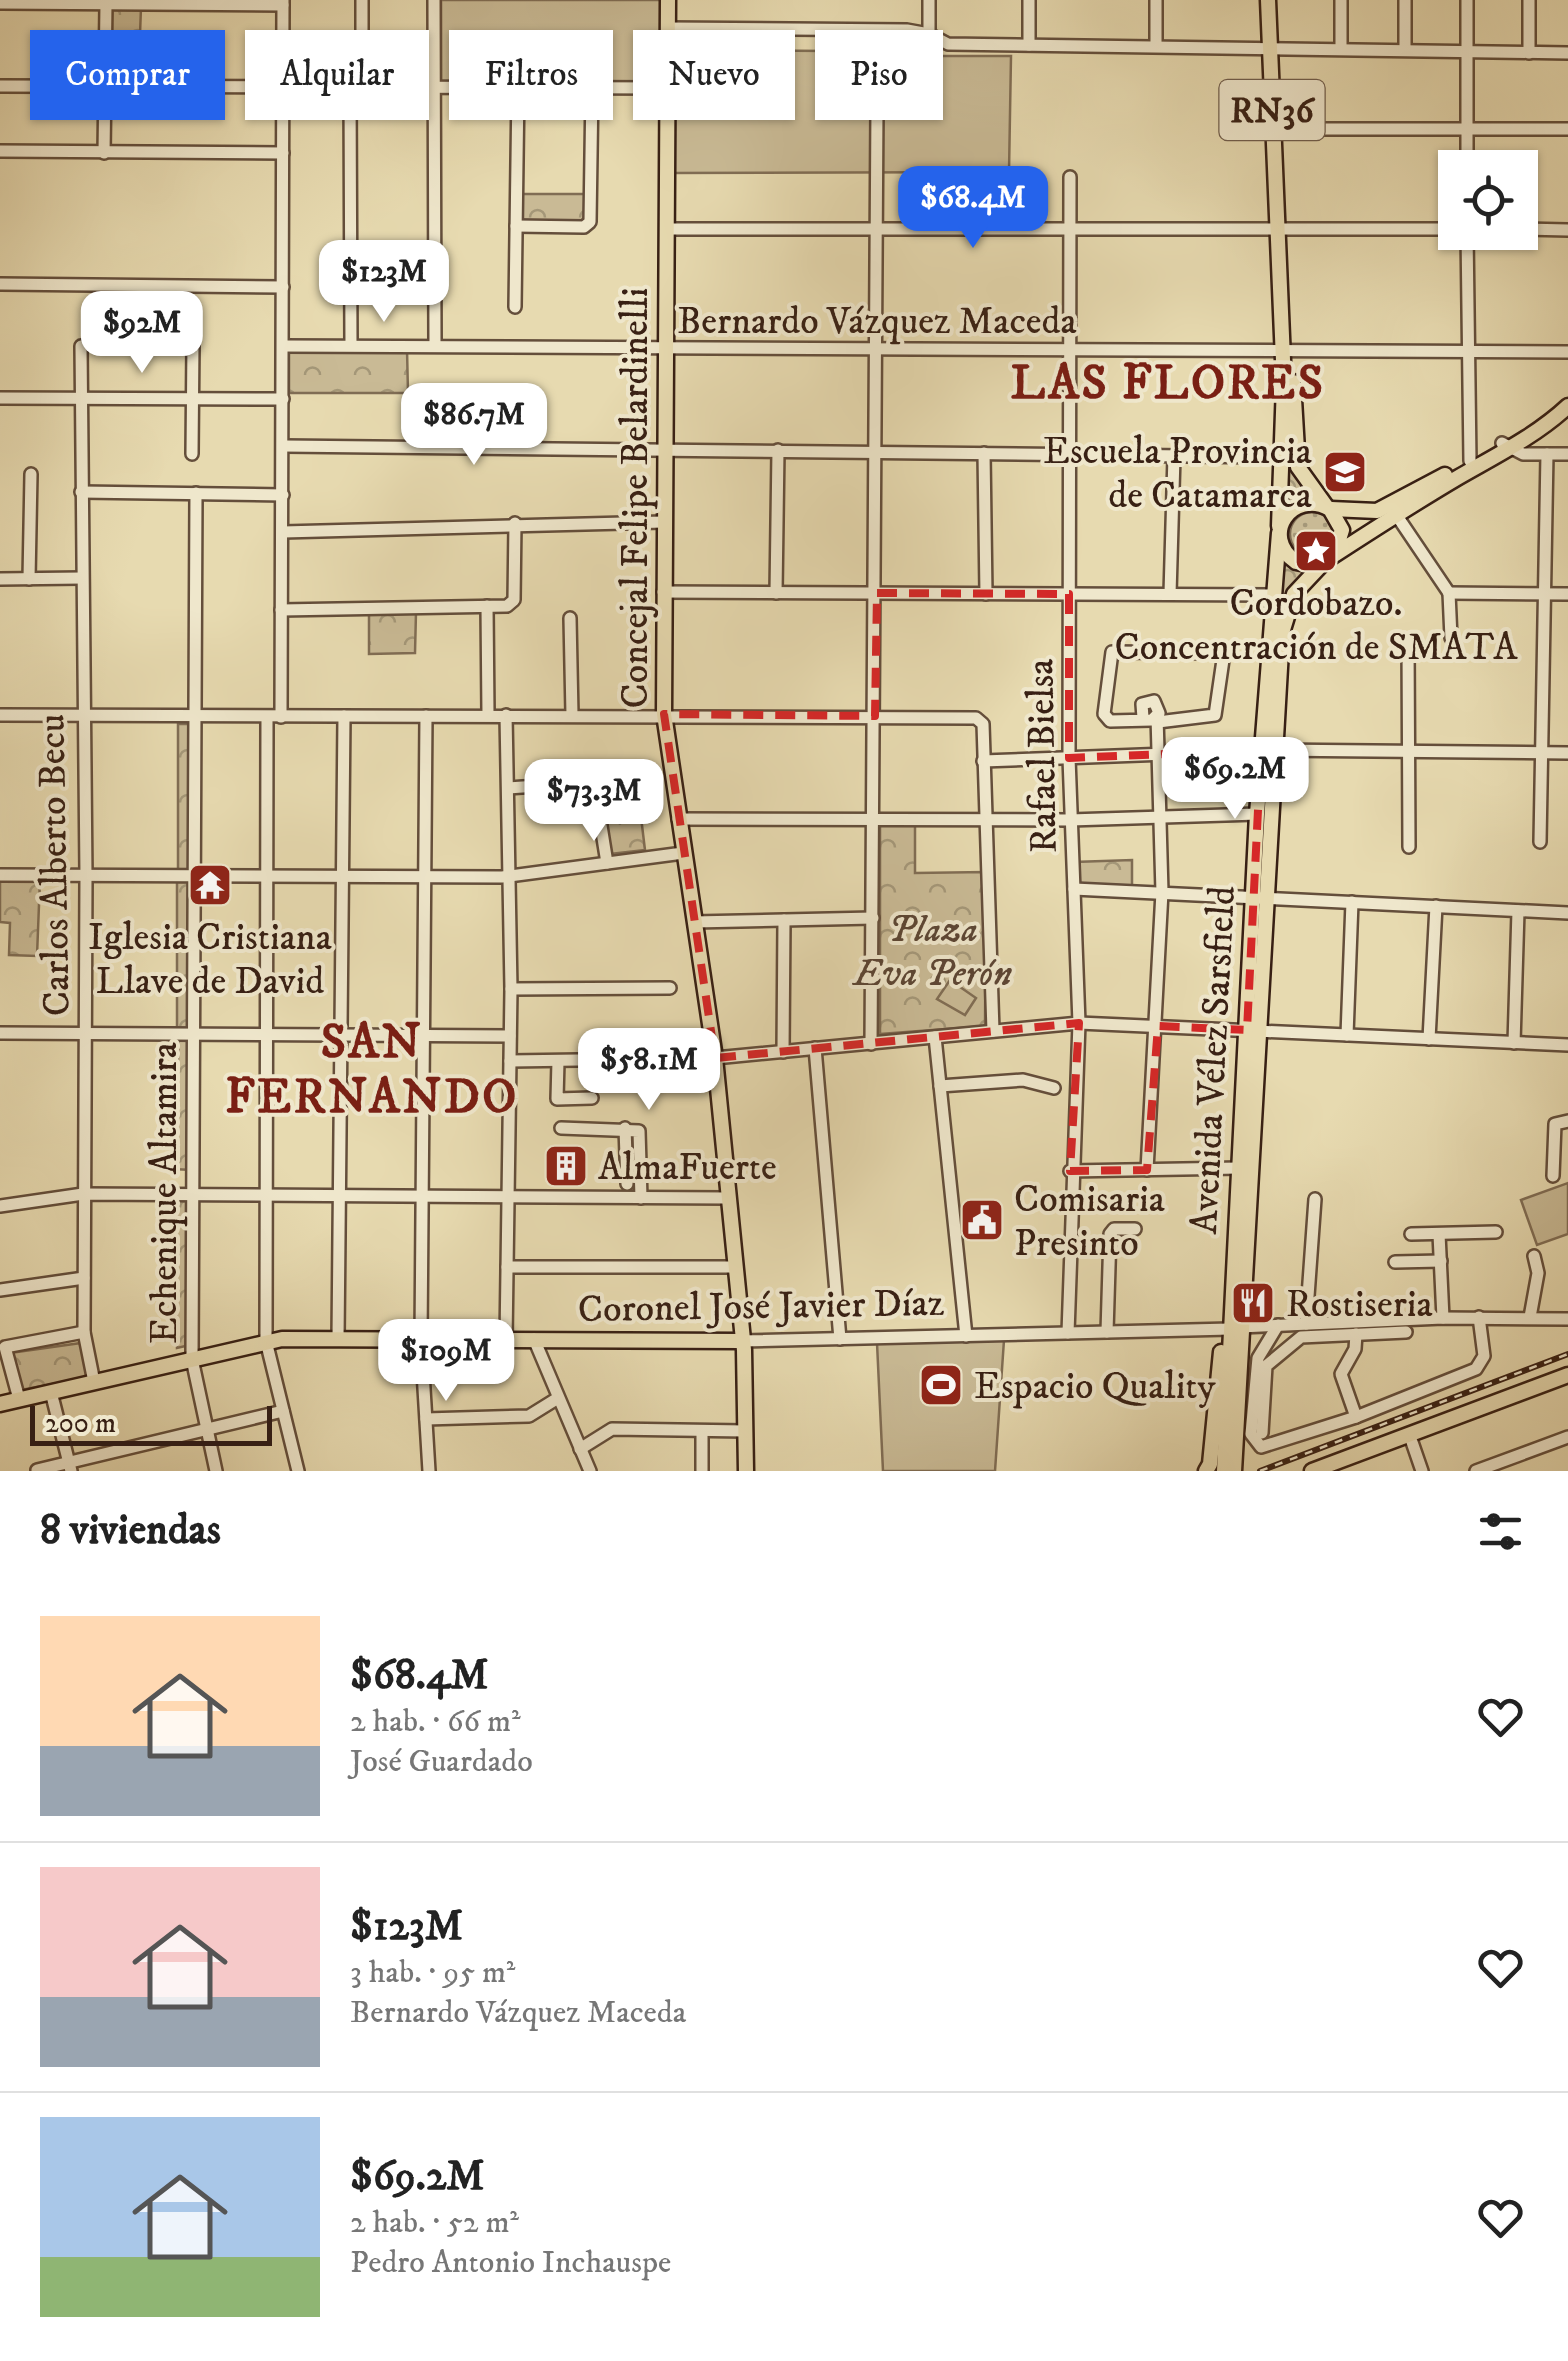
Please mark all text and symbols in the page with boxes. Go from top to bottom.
chip: Comprar [30,30,225,120]
chip: Alquilar [245,30,429,120]
chip: Filtros [449,30,613,120]
chip: Nuevo [633,30,795,120]
chip: Piso [815,30,943,120]
road number: RN36 [1220,80,1324,140]
map controls [1438,150,1538,250]
button: locate [1438,150,1538,250]
pin: $68.4M [892,166,1054,251]
text: $68.4M [920,178,1026,218]
pin: $123M [314,240,454,325]
text: $123M [341,252,427,292]
street label: Concejal Felipe Belardinelli [612,288,660,708]
pin: $92M [83,291,201,376]
street label: Bernardo Vázquez Maceda [677,298,1077,346]
text: $92M [103,303,181,343]
district label: LAS FLORES [1010,354,1326,414]
pin: $86.7M [393,383,555,468]
text: $86.7M [423,395,525,435]
place label: Escuela Provincia de Catamarca [1043,428,1312,520]
school or university icon: Escuela Provincia de Catamarca [1322,449,1368,495]
place icon: Cordobazo. Concentración de SMATA [1293,528,1339,574]
place label: Cordobazo. Concentración de SMATA [1115,580,1518,672]
street label: Rafael Bielsa [1017,658,1069,854]
street label: Carlos Alberto Becu [28,713,82,1017]
pin: $69.2M [1154,737,1316,822]
text: $69.2M [1184,749,1286,789]
pin: $73.3M [513,759,675,844]
text: $73.3M [546,771,642,811]
temple icon: Iglesia Cristiana Llave de David [187,862,233,908]
street label: Avenida Vélez Sarsfield [1181,885,1247,1235]
park label: Plaza Eva Perón [852,906,1012,998]
place label: Iglesia Cristiana Llave de David [88,914,332,1006]
district label: SAN FERNANDO [225,1013,519,1128]
pin: $58.1M [568,1028,730,1113]
text: $58.1M [600,1040,698,1080]
street label: Echenique Altamira [141,1042,189,1344]
building icon: AlmaFuerte [543,1143,589,1189]
place label: AlmaFuerte [598,1144,777,1192]
place label: Comisaria Presinto [1014,1176,1165,1268]
public building icon: Comisaria Presinto [959,1197,1005,1243]
street label: Coronel José Javier Díaz [577,1280,945,1334]
restaurant icon: Rostiseria [1230,1280,1276,1326]
place label: Rostiseria [1286,1281,1433,1329]
pin: $109M [376,1319,516,1404]
text: $109M [400,1331,492,1371]
sports icon: Espacio Quality [918,1362,964,1408]
place label: Espacio Quality [974,1363,1217,1411]
scale bar [30,1401,272,1446]
text: 200 m [45,1406,116,1441]
icon: filters [1473,1504,1528,1559]
text: 8 viviendas [40,1505,221,1557]
text: $68.4M [350,1650,489,1702]
icon: home [120,1656,240,1776]
icon: heart [1473,1689,1528,1744]
text: 2 hab. · 66 m² [350,1702,521,1742]
text: José Guardado [350,1742,533,1782]
text: $123M [350,1901,463,1953]
icon: home [120,1907,240,2027]
icon: heart [1473,1940,1528,1995]
text: 3 hab. · 95 m² [350,1953,515,1993]
text: Bernardo Vázquez Maceda [350,1993,686,2033]
text: $69.2M [350,2151,485,2203]
icon: home [120,2157,240,2277]
icon: heart [1473,2190,1528,2245]
text: 2 hab. · 52 m² [350,2203,519,2243]
text: Pedro Antonio Inchauspe [350,2243,671,2283]

